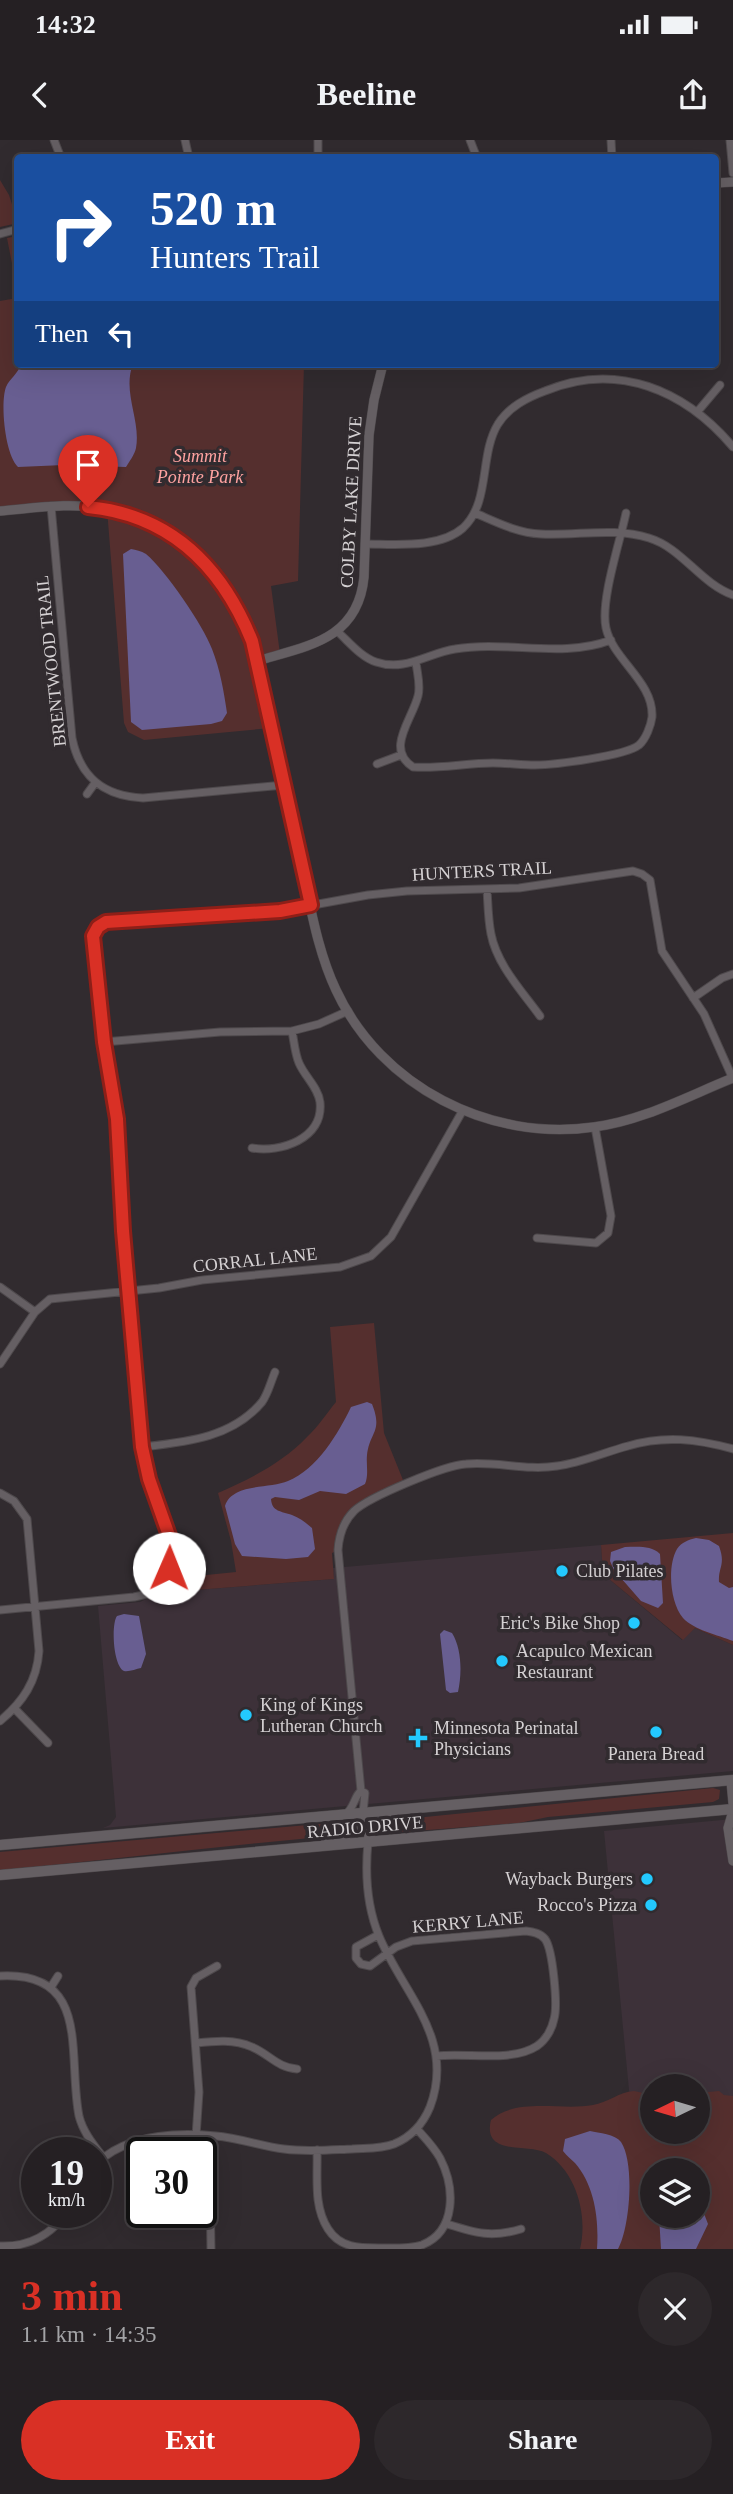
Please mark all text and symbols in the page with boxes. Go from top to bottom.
text: 14:32 [35,10,96,39]
icon: back [21,76,59,114]
text: Beeline [317,76,416,112]
icon: share [674,76,712,114]
text: 520 m [150,181,277,236]
icon: right [35,182,126,273]
text: Hunters Trail [150,239,320,275]
icon: left [102,315,140,353]
text: Then [35,319,88,348]
street label: COLBY LAKE DRIVE [337,415,365,589]
pin [58,435,118,507]
icon: arrive [69,446,107,484]
park label: Summit Pointe Park [156,446,244,487]
street label: BRENTWOOD TRAIL [32,574,70,748]
street label: HUNTERS TRAIL [411,857,553,885]
street label: CORRAL LANE [192,1244,318,1276]
position arrow [132,1531,206,1605]
place label: Club Pilates [576,1561,664,1581]
marker: Club Pilates [554,1563,570,1579]
place label: Eric's Bike Shop [500,1613,620,1633]
marker: Eric's Bike Shop [626,1615,642,1631]
place label: Acapulco Mexican Restaurant [516,1641,652,1682]
marker: Acapulco Mexican Restaurant [494,1653,510,1669]
place label: King of Kings Lutheran Church [260,1695,382,1736]
marker: King of Kings Lutheran Church [238,1707,254,1723]
place label: Minnesota Perinatal Physicians [434,1718,578,1759]
marker: Panera Bread [648,1724,664,1740]
marker: Minnesota Perinatal Physicians [408,1728,428,1748]
place label: Panera Bread [608,1744,704,1764]
street label: RADIO DRIVE [306,1812,424,1842]
place label: Wayback Burgers [505,1869,633,1889]
marker: Wayback Burgers [639,1871,655,1887]
place label: Rocco's Pizza [537,1895,637,1915]
marker: Rocco's Pizza [643,1897,659,1913]
street label: KERRY LANE [411,1907,525,1937]
north arrow [640,2074,710,2144]
map controls [640,2074,710,2228]
speed limit sign: 30 [126,2137,217,2228]
text: 19 [49,2154,84,2193]
button: layers [640,2158,710,2228]
text: km/h [48,2190,85,2210]
button: close [638,2272,712,2346]
text: 3 min [21,2273,123,2319]
text: 1.1 km · 14:35 [21,2322,156,2347]
button: Exit [21,2400,360,2480]
button: Share [374,2400,712,2480]

